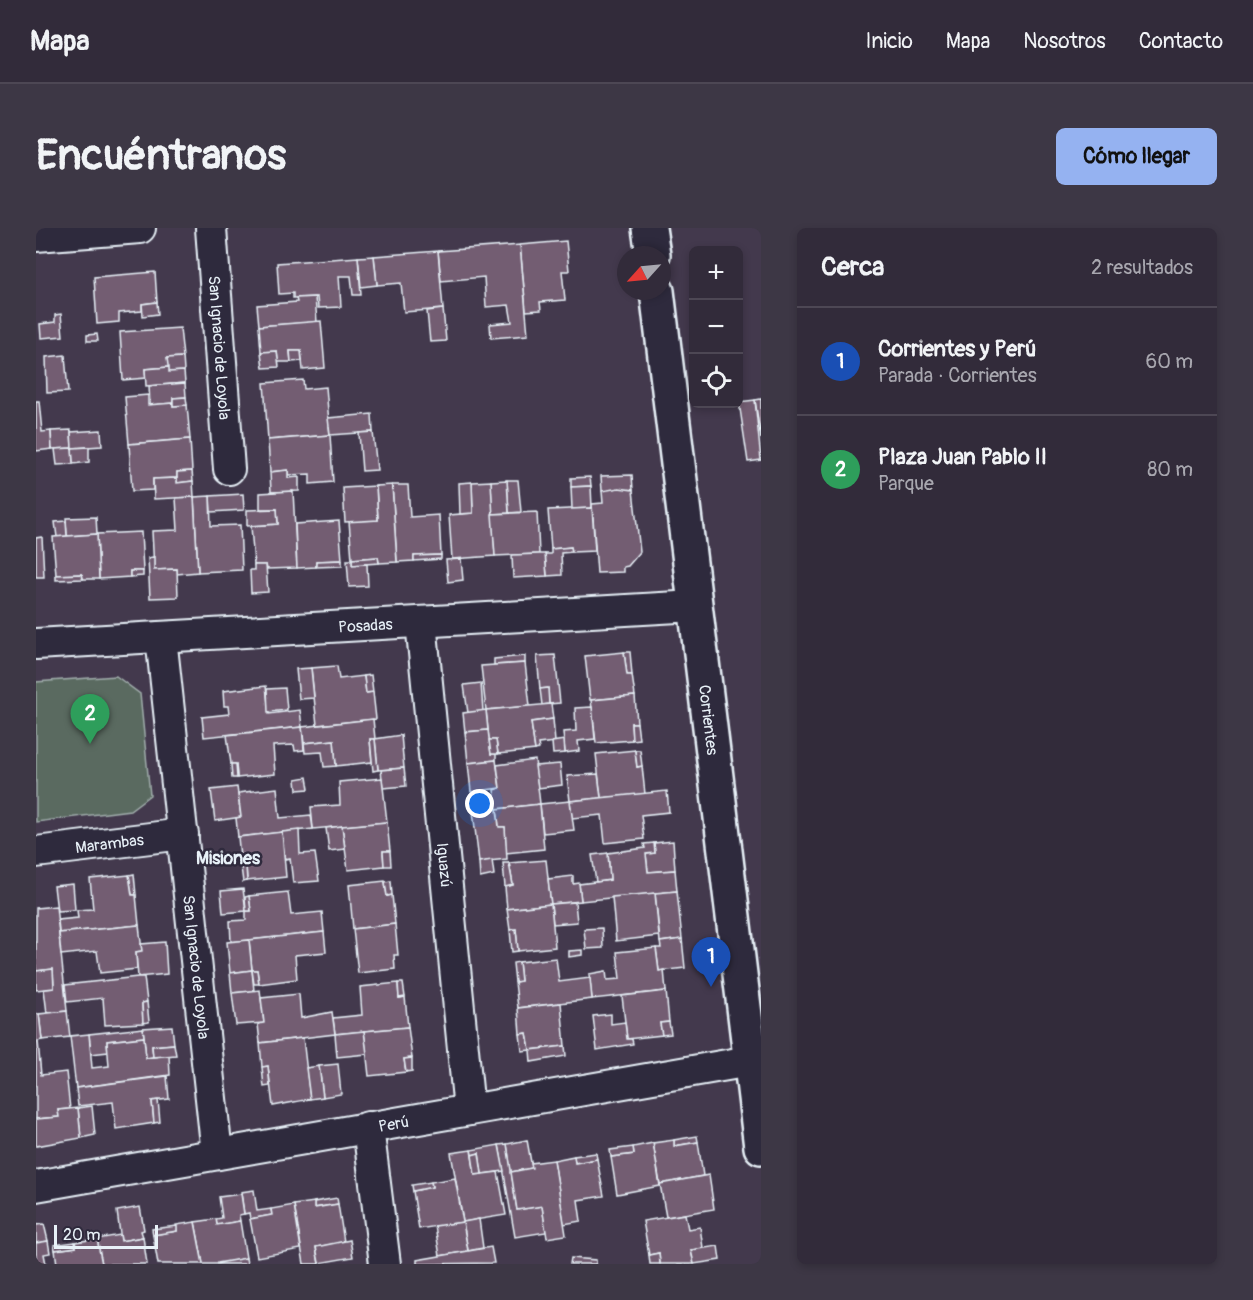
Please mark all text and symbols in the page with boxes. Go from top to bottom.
text: Mapa [30,24,89,59]
text: Inicio [866,28,913,55]
text: Mapa [946,28,990,55]
text: Nosotros [1023,28,1106,55]
text: Contacto [1139,28,1223,55]
button: Cómo llegar [1056,128,1217,185]
text: Encuéntranos [36,130,286,182]
north arrow [617,246,671,300]
map controls [689,246,743,408]
button: + [689,246,743,300]
text: Cerca [821,251,884,283]
text: 2 resultados [1091,255,1193,280]
street label: San Ignacio de Loyola [204,275,234,421]
button: − [689,300,743,354]
text: Corrientes y Perú [878,335,1036,363]
text: 1 [837,349,844,374]
text: 60 m [1146,349,1193,374]
button: locate [689,354,743,408]
text: Parada · Corrientes [878,363,1037,388]
text: Plaza Juan Pablo II [878,443,1047,471]
text: 2 [835,457,846,482]
text: 80 m [1147,457,1193,482]
text: Parque [878,471,934,496]
street label: Posadas [338,614,393,638]
street label: Corrientes [694,684,722,756]
pin: 2 [70,694,110,744]
your location [465,789,494,818]
street label: Marambas [74,830,145,858]
street label: Iguazú [432,842,456,888]
district label: Misiones [196,847,261,870]
street label: San Ignacio de Loyola [178,894,213,1040]
pin: 1 [692,938,730,987]
street label: Perú [377,1112,411,1137]
scale bar [54,1222,158,1250]
text: 20 m [63,1225,101,1245]

